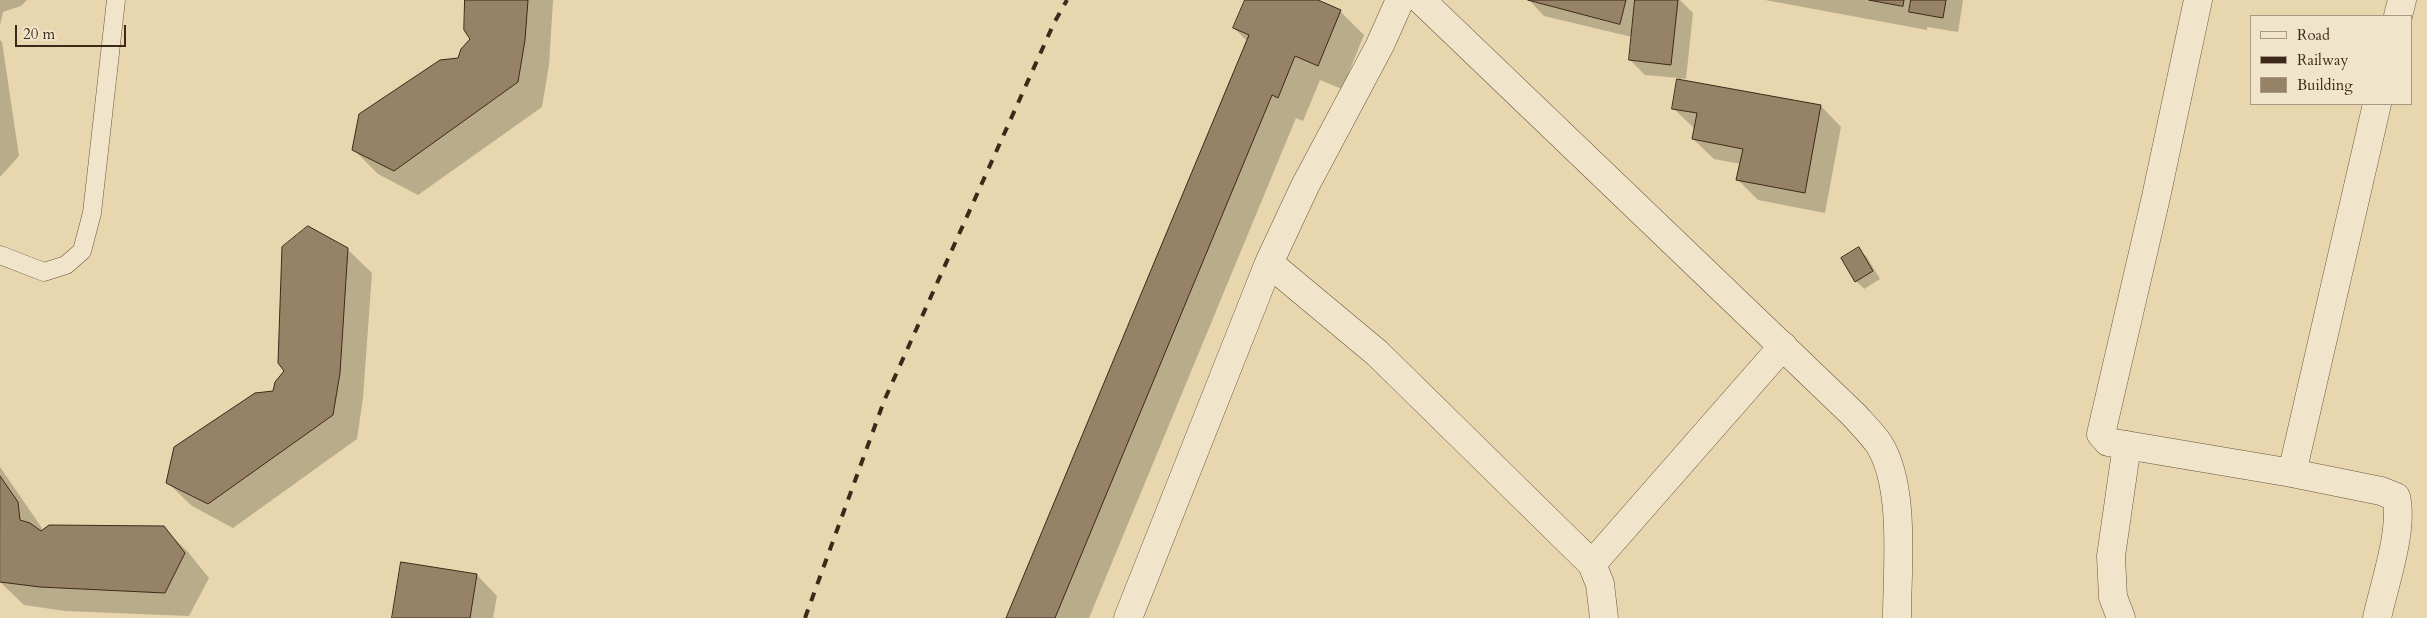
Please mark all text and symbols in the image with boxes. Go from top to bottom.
scale bar [18,15,129,47]
legend [2250,15,2412,105]
text: 20 m [23,24,55,44]
text: Road [2297,25,2330,45]
text: Railway [2297,50,2348,70]
text: Building [2297,75,2353,95]

